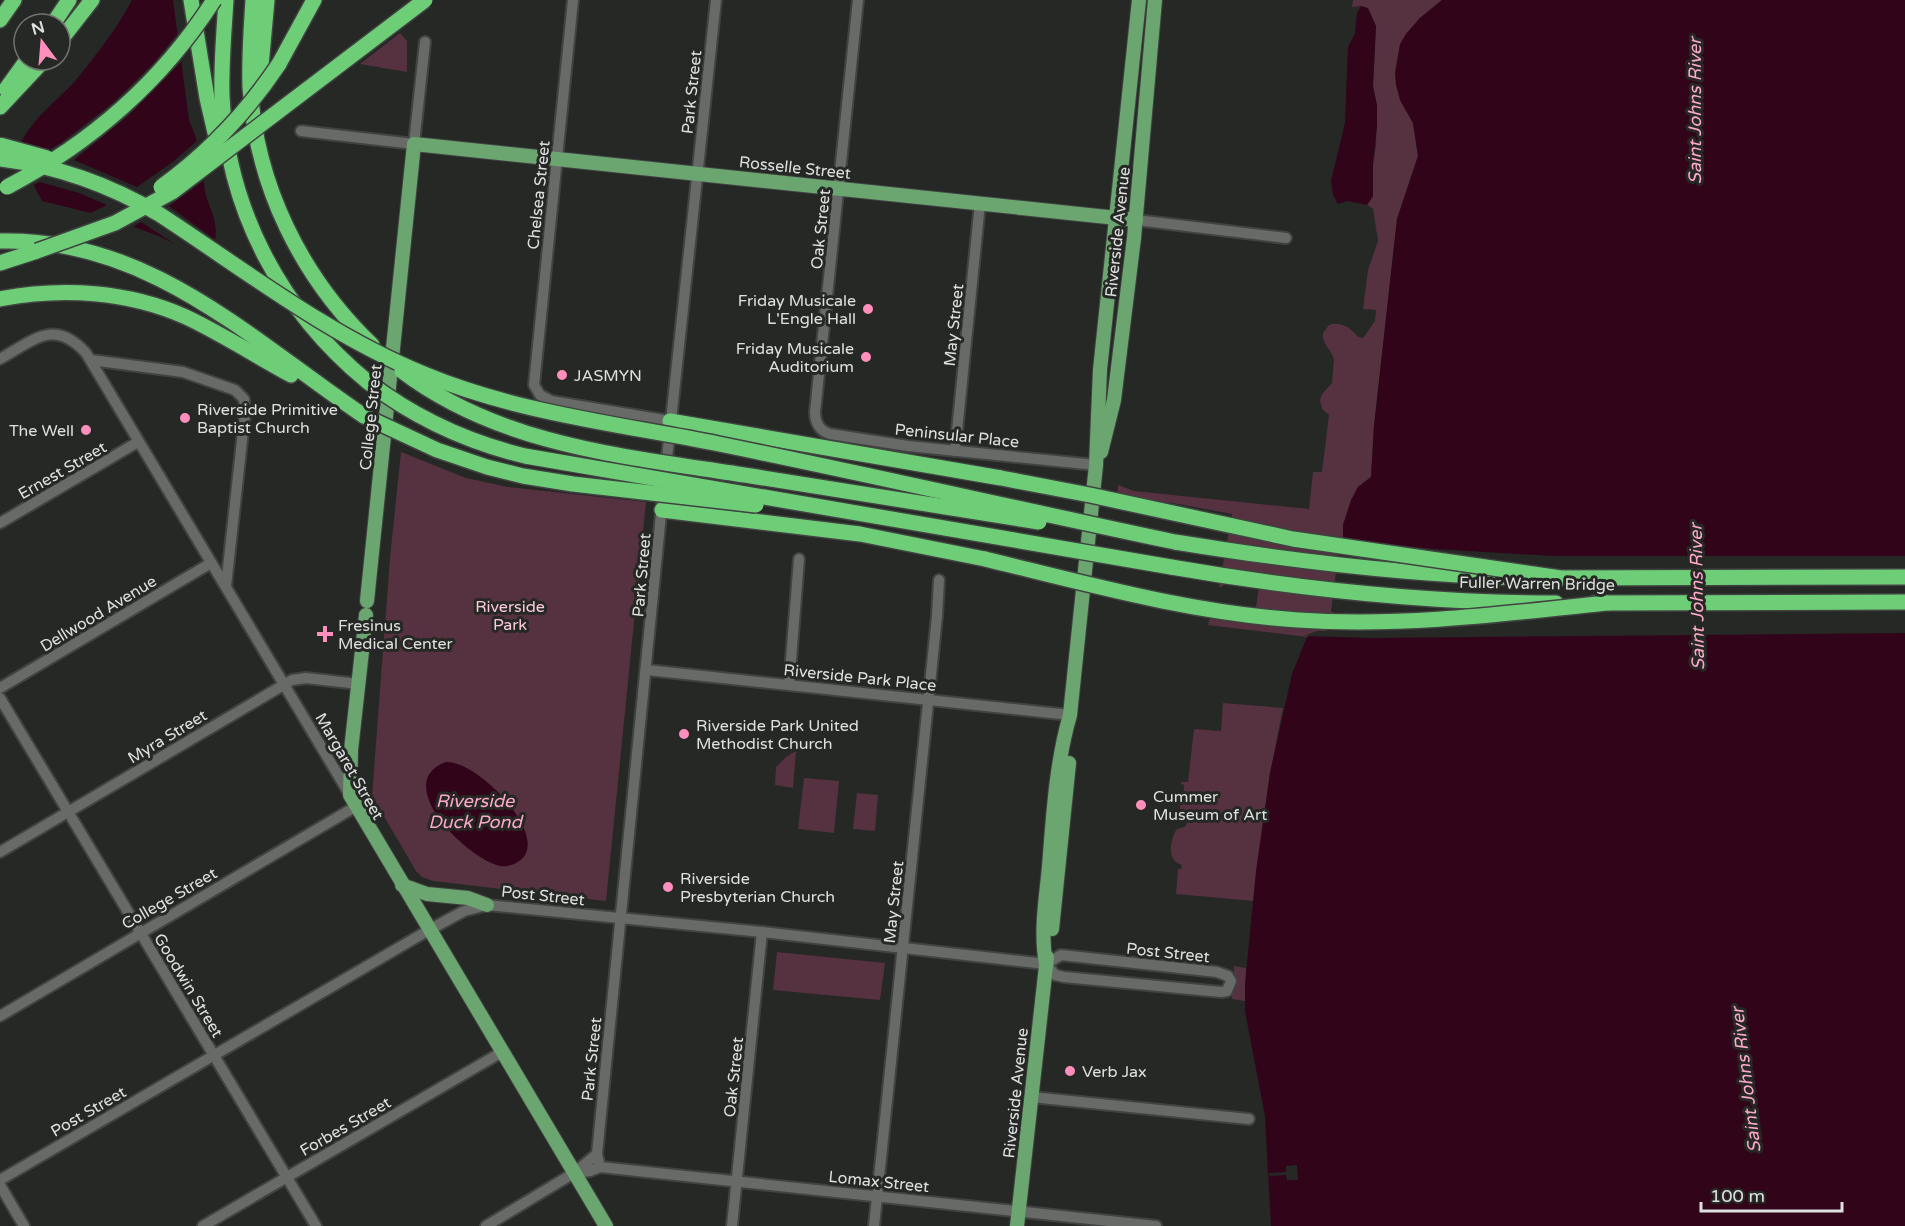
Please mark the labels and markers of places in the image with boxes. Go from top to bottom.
place label: Friday Musicale L'Engle Hall [738,291,856,329]
marker: Friday Musicale L'Engle Hall [861,302,875,316]
place label: Friday Musicale Auditorium [736,339,854,377]
marker: Friday Musicale Auditorium [859,350,873,364]
place label: JASMYN [574,366,642,386]
marker: JASMYN [555,368,569,382]
place label: Riverside Primitive Baptist Church [197,400,338,438]
marker: Riverside Primitive Baptist Church [178,411,192,425]
place label: The Well [9,421,74,441]
marker: The Well [79,423,93,437]
place label: Fresinus Medical Center [338,616,454,654]
marker: Fresinus Medical Center [316,625,334,643]
place label: Riverside Park United Methodist Church [696,716,859,754]
marker: Riverside Park United Methodist Church [677,727,691,741]
place label: Cummer Museum of Art [1153,787,1267,825]
marker: Cummer Museum of Art [1134,798,1148,812]
place label: Riverside Presbyterian Church [680,869,835,907]
marker: Riverside Presbyterian Church [661,880,675,894]
place label: Verb Jax [1082,1062,1147,1082]
marker: Verb Jax [1063,1064,1077,1078]

